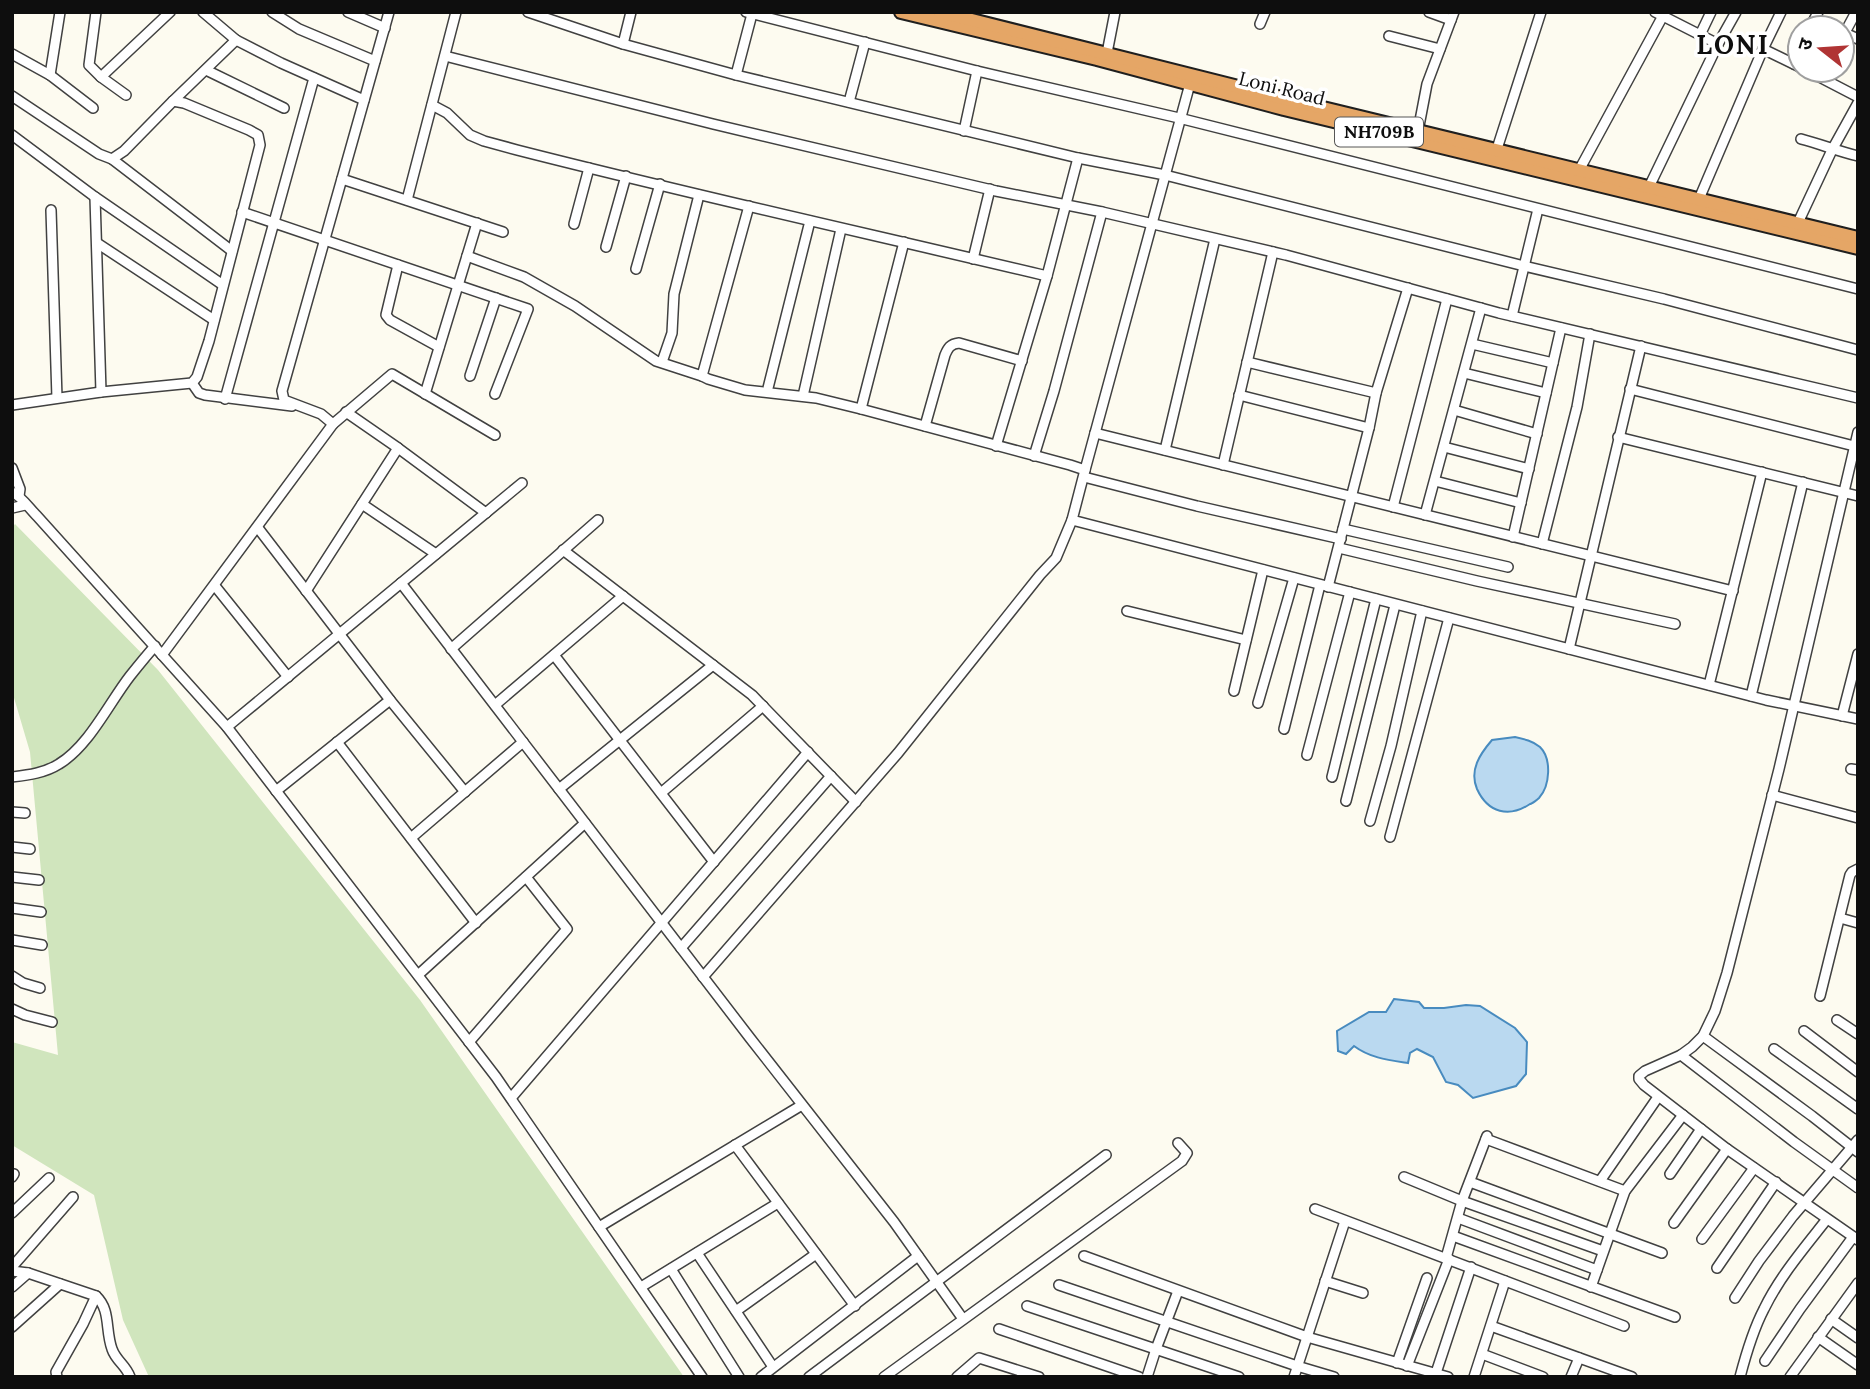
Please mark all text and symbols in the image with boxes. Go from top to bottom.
north arrow [1786,14,1856,84]
district label: LONI [1696,28,1770,61]
text: उ [1792,34,1818,53]
street label: Loni Road [1236,66,1328,110]
road number: NH709B [1335,118,1423,146]

